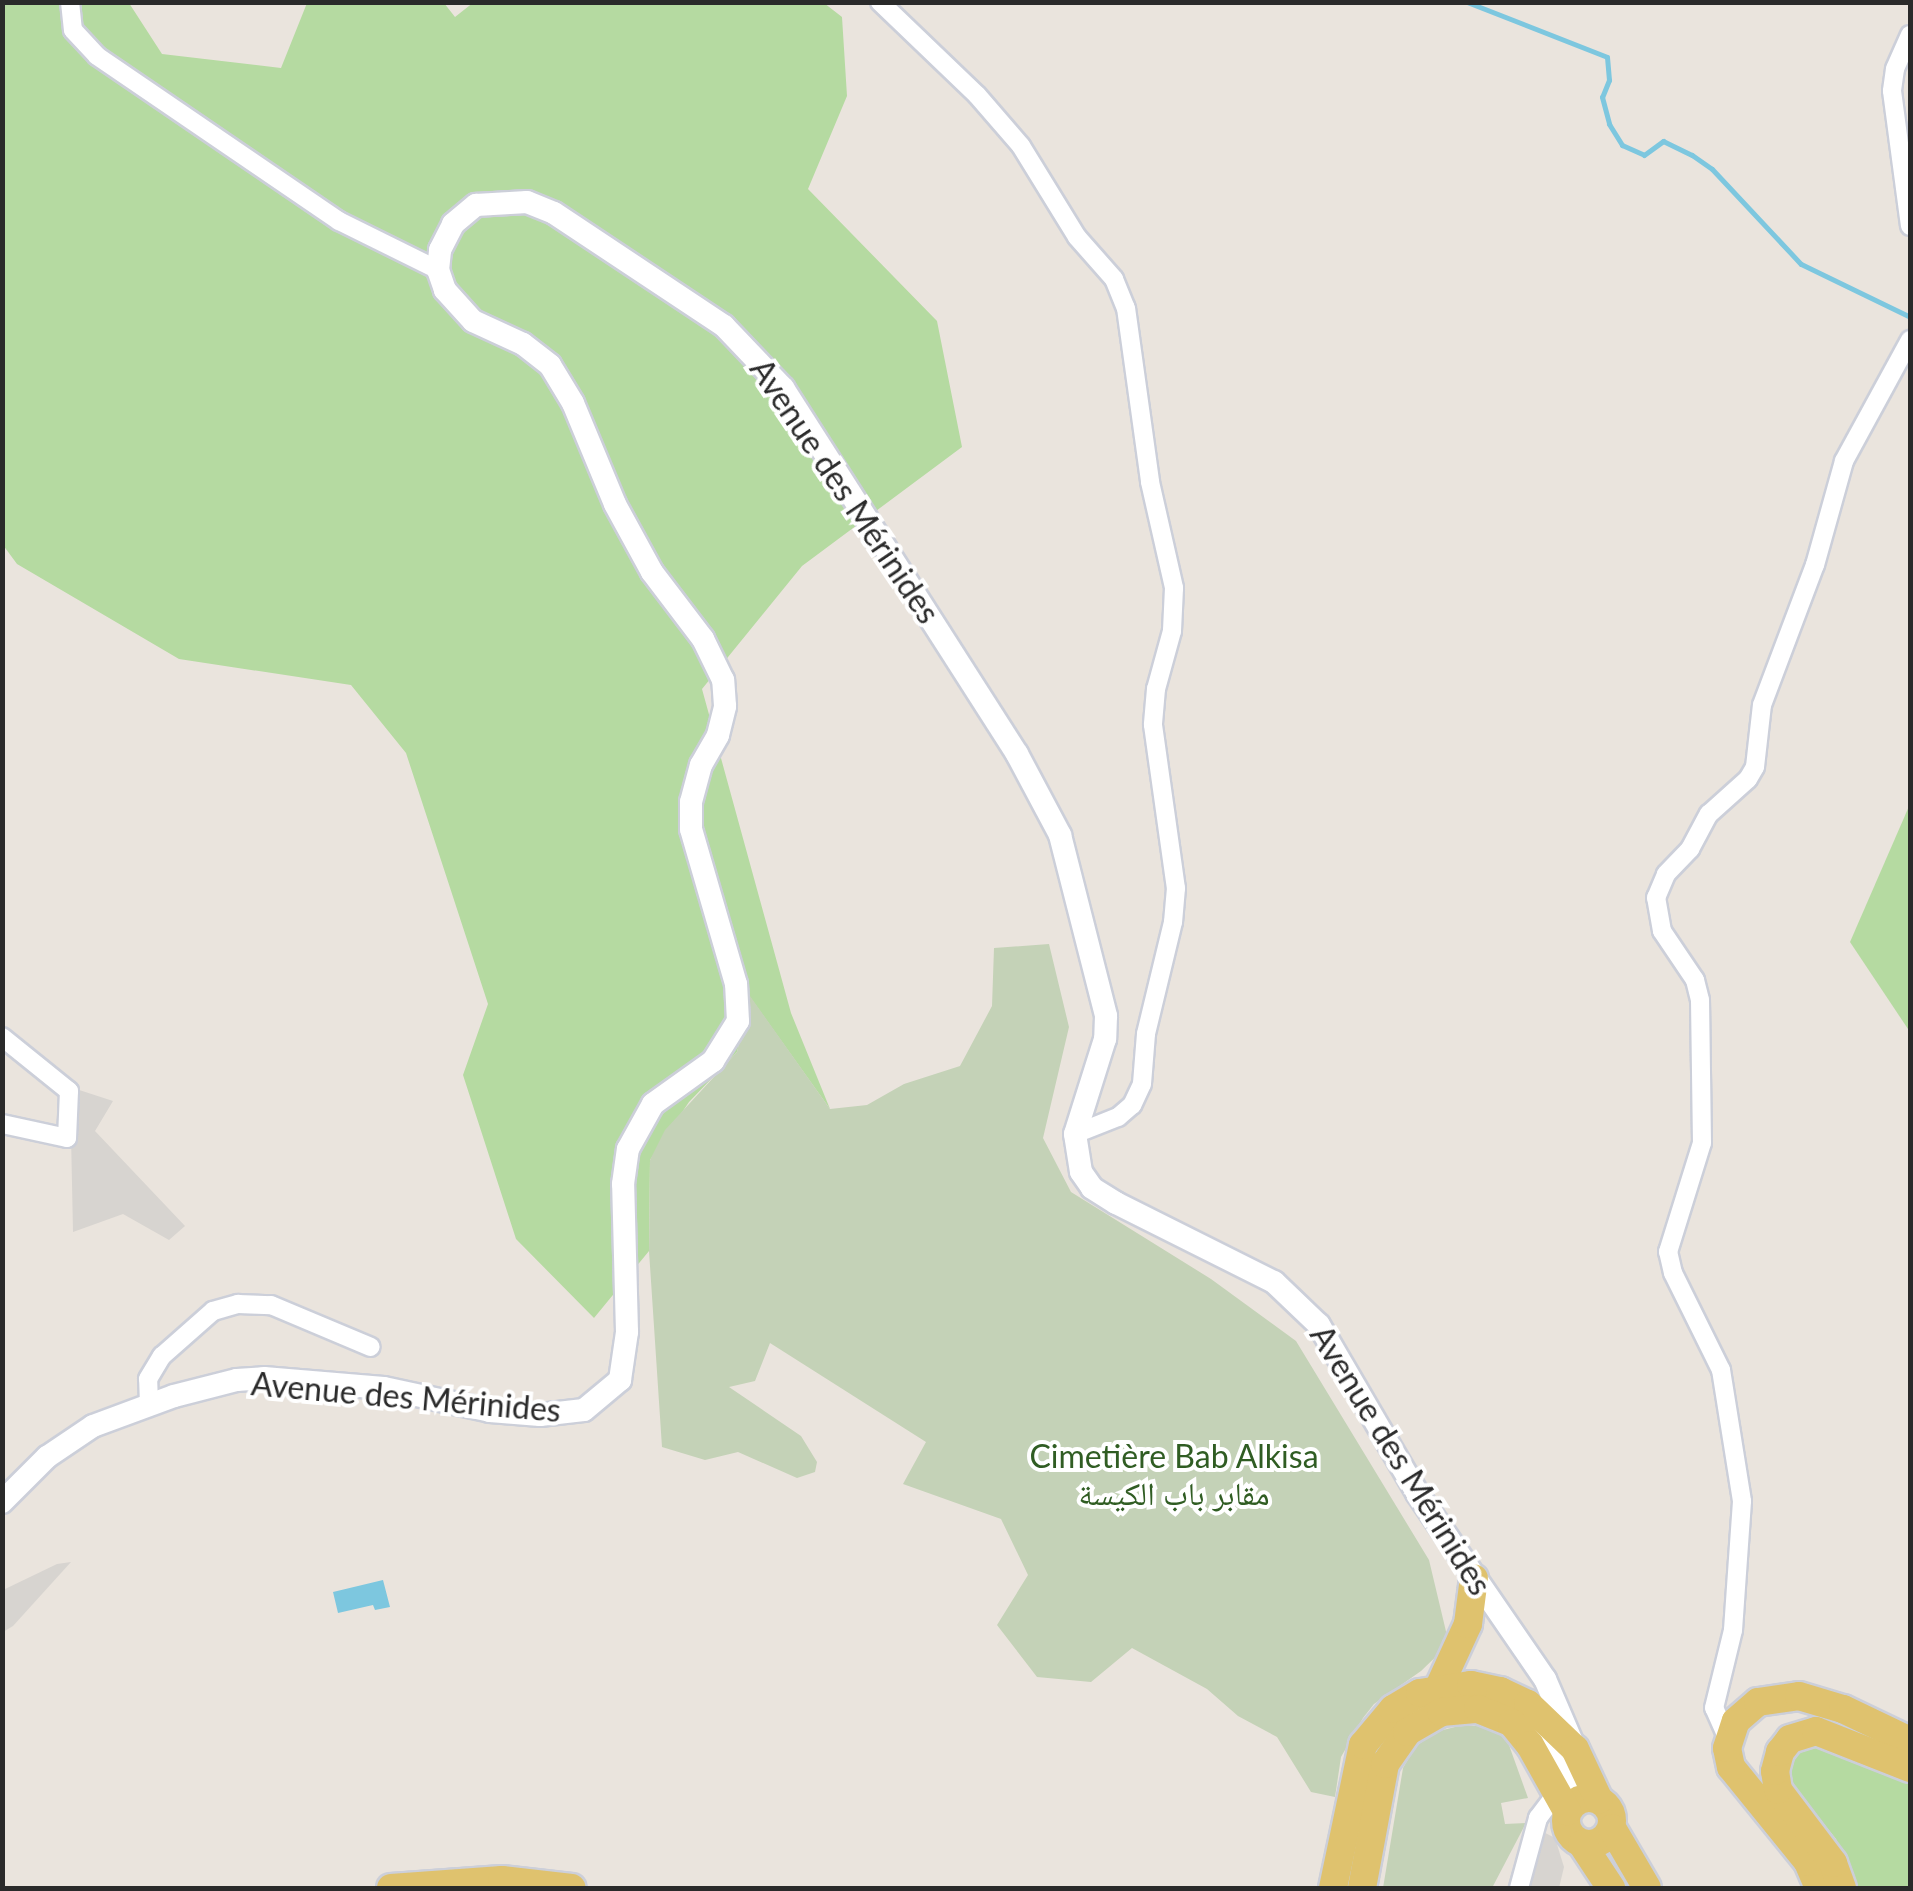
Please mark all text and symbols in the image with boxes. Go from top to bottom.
street label: Avenue des Mérinides [742,351,948,631]
street label: Avenue des Mérinides [1302,1318,1500,1602]
street label: Avenue des Mérinides [250,1364,562,1430]
park label: Cimetière Bab Alkisa مقابر باب الكيسة [1029,1438,1319,1513]

